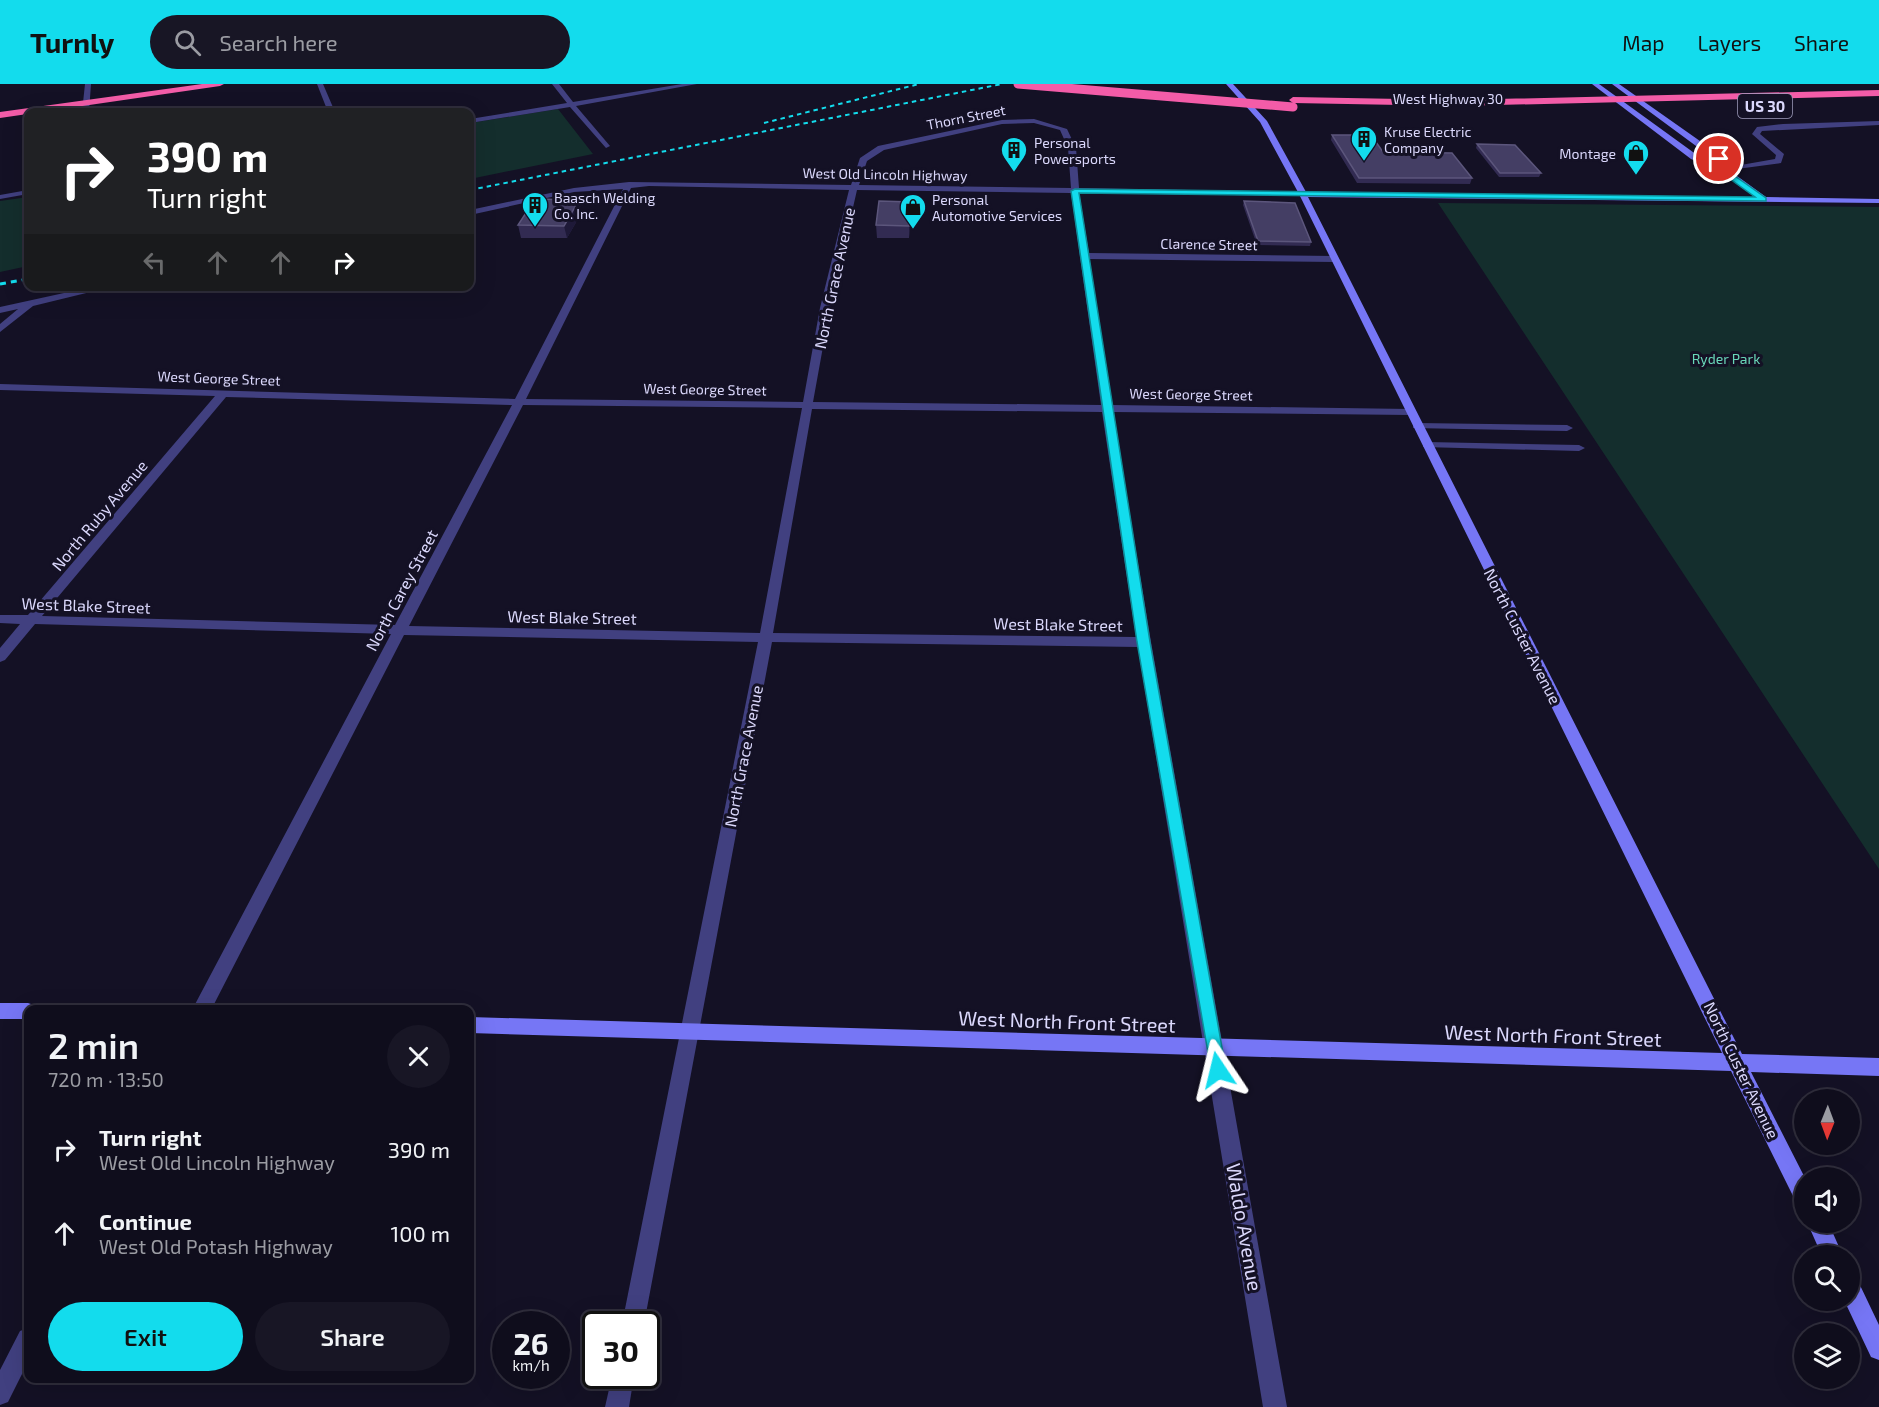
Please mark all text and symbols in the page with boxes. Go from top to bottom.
search box [150,15,570,69]
text: Turnly [30,25,114,59]
icon: search [171,26,204,59]
text: Search here [219,29,338,55]
text: Map [1622,30,1664,55]
text: Layers [1697,30,1761,55]
text: Share [1794,30,1849,55]
street label: West Highway 30 [1393,90,1503,107]
road number: US 30 [1738,94,1792,118]
street label: Thorn Street [925,101,1007,133]
place label: Kruse Electric Company [1384,123,1471,156]
building icon: Kruse Electric Company [1349,124,1379,162]
text: 390 m [147,130,268,180]
icon: right [48,132,126,210]
pin [1693,133,1744,184]
place label: Personal Powersports [1034,134,1116,167]
building icon: Personal Powersports [999,135,1029,173]
shop icon: Montage [1621,138,1651,176]
icon: arrive [1702,142,1735,175]
place label: Montage [1559,145,1616,162]
street label: West Old Lincoln Highway [802,164,968,184]
text: Turn right [147,181,267,213]
place label: Baasch Welding Co. Inc. [554,189,655,222]
building icon: Baasch Welding Co. Inc. [520,190,550,228]
place label: Personal Automotive Services [932,191,1062,224]
shop icon: Personal Automotive Services [898,192,928,230]
street label: North Grace Avenue [810,206,858,350]
street label: Clarence Street [1160,235,1258,253]
icon: left [138,246,171,279]
icon: ahead [201,246,234,279]
icon: ahead [264,246,297,279]
icon: right [327,246,360,279]
park label: Ryder Park [1692,350,1760,367]
street label: West George Street [157,367,281,389]
street label: West George Street [643,379,767,399]
street label: West George Street [1129,384,1253,404]
street label: North Ruby Avenue [47,456,151,574]
street label: North Carey Street [361,526,441,654]
street label: North Custer Avenue [1481,565,1565,707]
street label: West Blake Street [21,593,151,617]
street label: West Blake Street [507,606,637,628]
street label: West Blake Street [993,613,1123,635]
street label: North Grace Avenue [720,683,766,829]
street label: North Custer Avenue [1701,999,1783,1141]
street label: West North Front Street [958,1005,1177,1037]
street label: West North Front Street [1444,1019,1663,1051]
text: 2 min [48,1023,139,1066]
button: close [387,1025,450,1088]
position arrow [1186,1038,1250,1102]
text: 720 m · 13:50 [48,1067,164,1091]
north arrow [1794,1089,1860,1155]
map controls [1794,1089,1860,1389]
text: Turn right [99,1124,201,1150]
icon: right [48,1133,81,1166]
text: 390 m [388,1136,450,1162]
text: West Old Lincoln Highway [99,1150,335,1174]
street label: Waldo Avenue [1222,1161,1268,1293]
button: sound [1794,1167,1860,1233]
text: Continue [99,1208,192,1234]
icon: ahead [48,1217,81,1250]
text: 100 m [391,1220,450,1246]
text: West Old Potash Highway [99,1234,333,1258]
button: search [1794,1245,1860,1311]
button: Exit [48,1302,243,1371]
button: Share [255,1302,450,1371]
speed limit sign: 30 [582,1311,660,1389]
button: layers [1794,1323,1860,1389]
text: 26 [513,1325,549,1361]
text: km/h [512,1356,550,1374]

